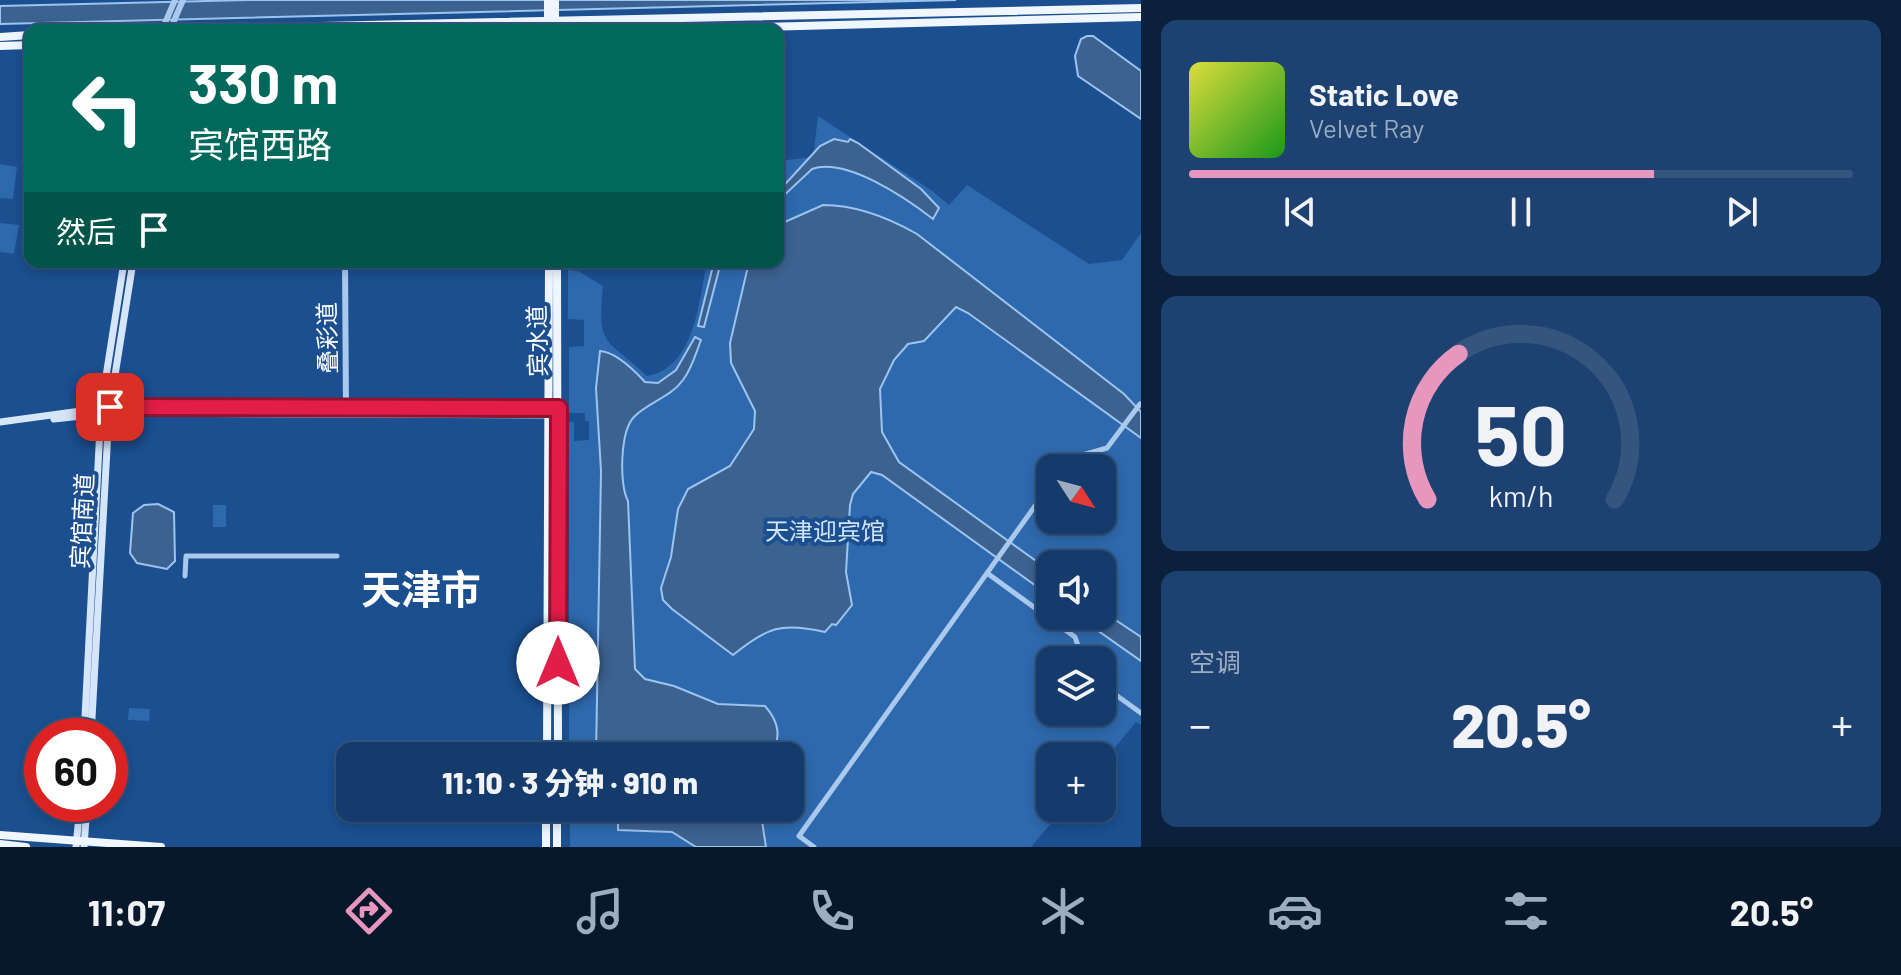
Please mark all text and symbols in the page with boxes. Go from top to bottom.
text: 330 m [188,48,338,115]
icon: left [56,56,160,160]
text: Static Love [1309,76,1459,112]
text: Velvet Ray [1309,112,1424,143]
text: 宾馆西路 [188,122,332,165]
icon: previous [1278,190,1322,234]
icon: pause [1499,190,1543,234]
icon: next [1720,190,1764,234]
icon: arrive [132,208,176,252]
text: 然后 [56,213,116,249]
street label: 叠彩道 [311,302,342,374]
street label: 宾水道 [521,305,552,377]
pin [76,373,144,441]
text: 50 [1475,382,1567,482]
icon: arrive [88,385,132,429]
north arrow [1036,454,1116,534]
map controls [1036,454,1116,822]
street label: 宾馆南道 [65,472,98,570]
text: km/h [1489,478,1553,513]
park label: 天津迎宾馆 [765,516,885,545]
button: sound [1036,550,1116,630]
district label: 天津市 [361,564,481,612]
position arrow [516,621,600,705]
button: layers [1036,646,1116,726]
text: 空调 [1189,646,1241,677]
text: 20.5° [1451,688,1591,760]
text: − [1189,697,1211,750]
text: + [1831,697,1853,750]
speed limit sign: 60 [24,718,128,822]
button: + [1036,742,1116,822]
text: 11:10 · 3 分钟 · 910 m [442,764,698,800]
icon: directions [341,883,397,939]
icon: music [572,883,628,939]
icon: phone [804,883,860,939]
icon: climate [1035,883,1091,939]
icon: car [1267,883,1323,939]
icon: filters [1498,883,1554,939]
text: 11:07 [88,890,165,933]
text: 20.5° [1730,890,1813,933]

